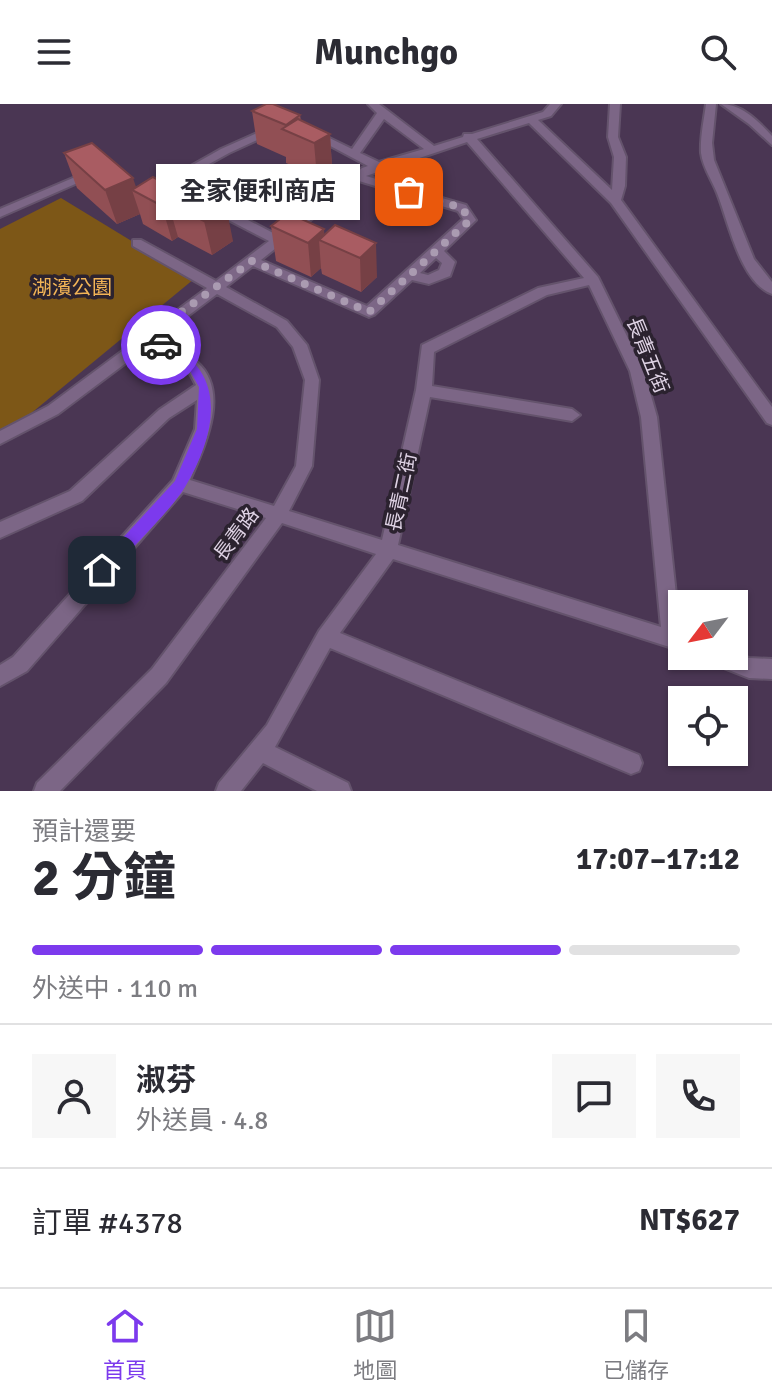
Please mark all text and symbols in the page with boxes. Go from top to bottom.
icon: menu [32,30,76,74]
text: Munchgo [314,30,458,75]
icon: search [696,30,740,74]
pin [375,158,443,226]
callout: 全家便利商店 [157,164,361,220]
icon: bag [387,170,431,214]
text: 全家便利商店 [180,176,336,208]
park label: 湖濱公園 [32,275,112,300]
courier [121,305,201,385]
street label: 長青五街 [621,313,674,397]
icon: car [139,323,183,367]
street label: 長青二街 [381,450,422,534]
street label: 長青路 [208,503,264,566]
pin [68,536,136,604]
icon: home [80,548,124,592]
north arrow [668,590,748,670]
map controls [668,590,748,766]
button: locate [668,686,748,766]
text: 預計還要 [32,816,136,848]
text: 17:07–17:12 [576,841,740,878]
text: 2 分鐘 [32,846,176,910]
text: 外送中 · 110 m [32,973,198,1005]
button: person [32,1054,116,1138]
button: chat [552,1054,636,1138]
button: phone [656,1054,740,1138]
text: 淑芬 [136,1062,196,1099]
text: 外送員 · 4.8 [136,1105,268,1137]
text: NT$627 [639,1202,740,1239]
text: 訂單 #4378 [32,1205,183,1242]
tab: 首頁 [103,1304,147,1384]
tab: 地圖 [353,1304,397,1384]
tab: 已儲存 [603,1304,669,1384]

